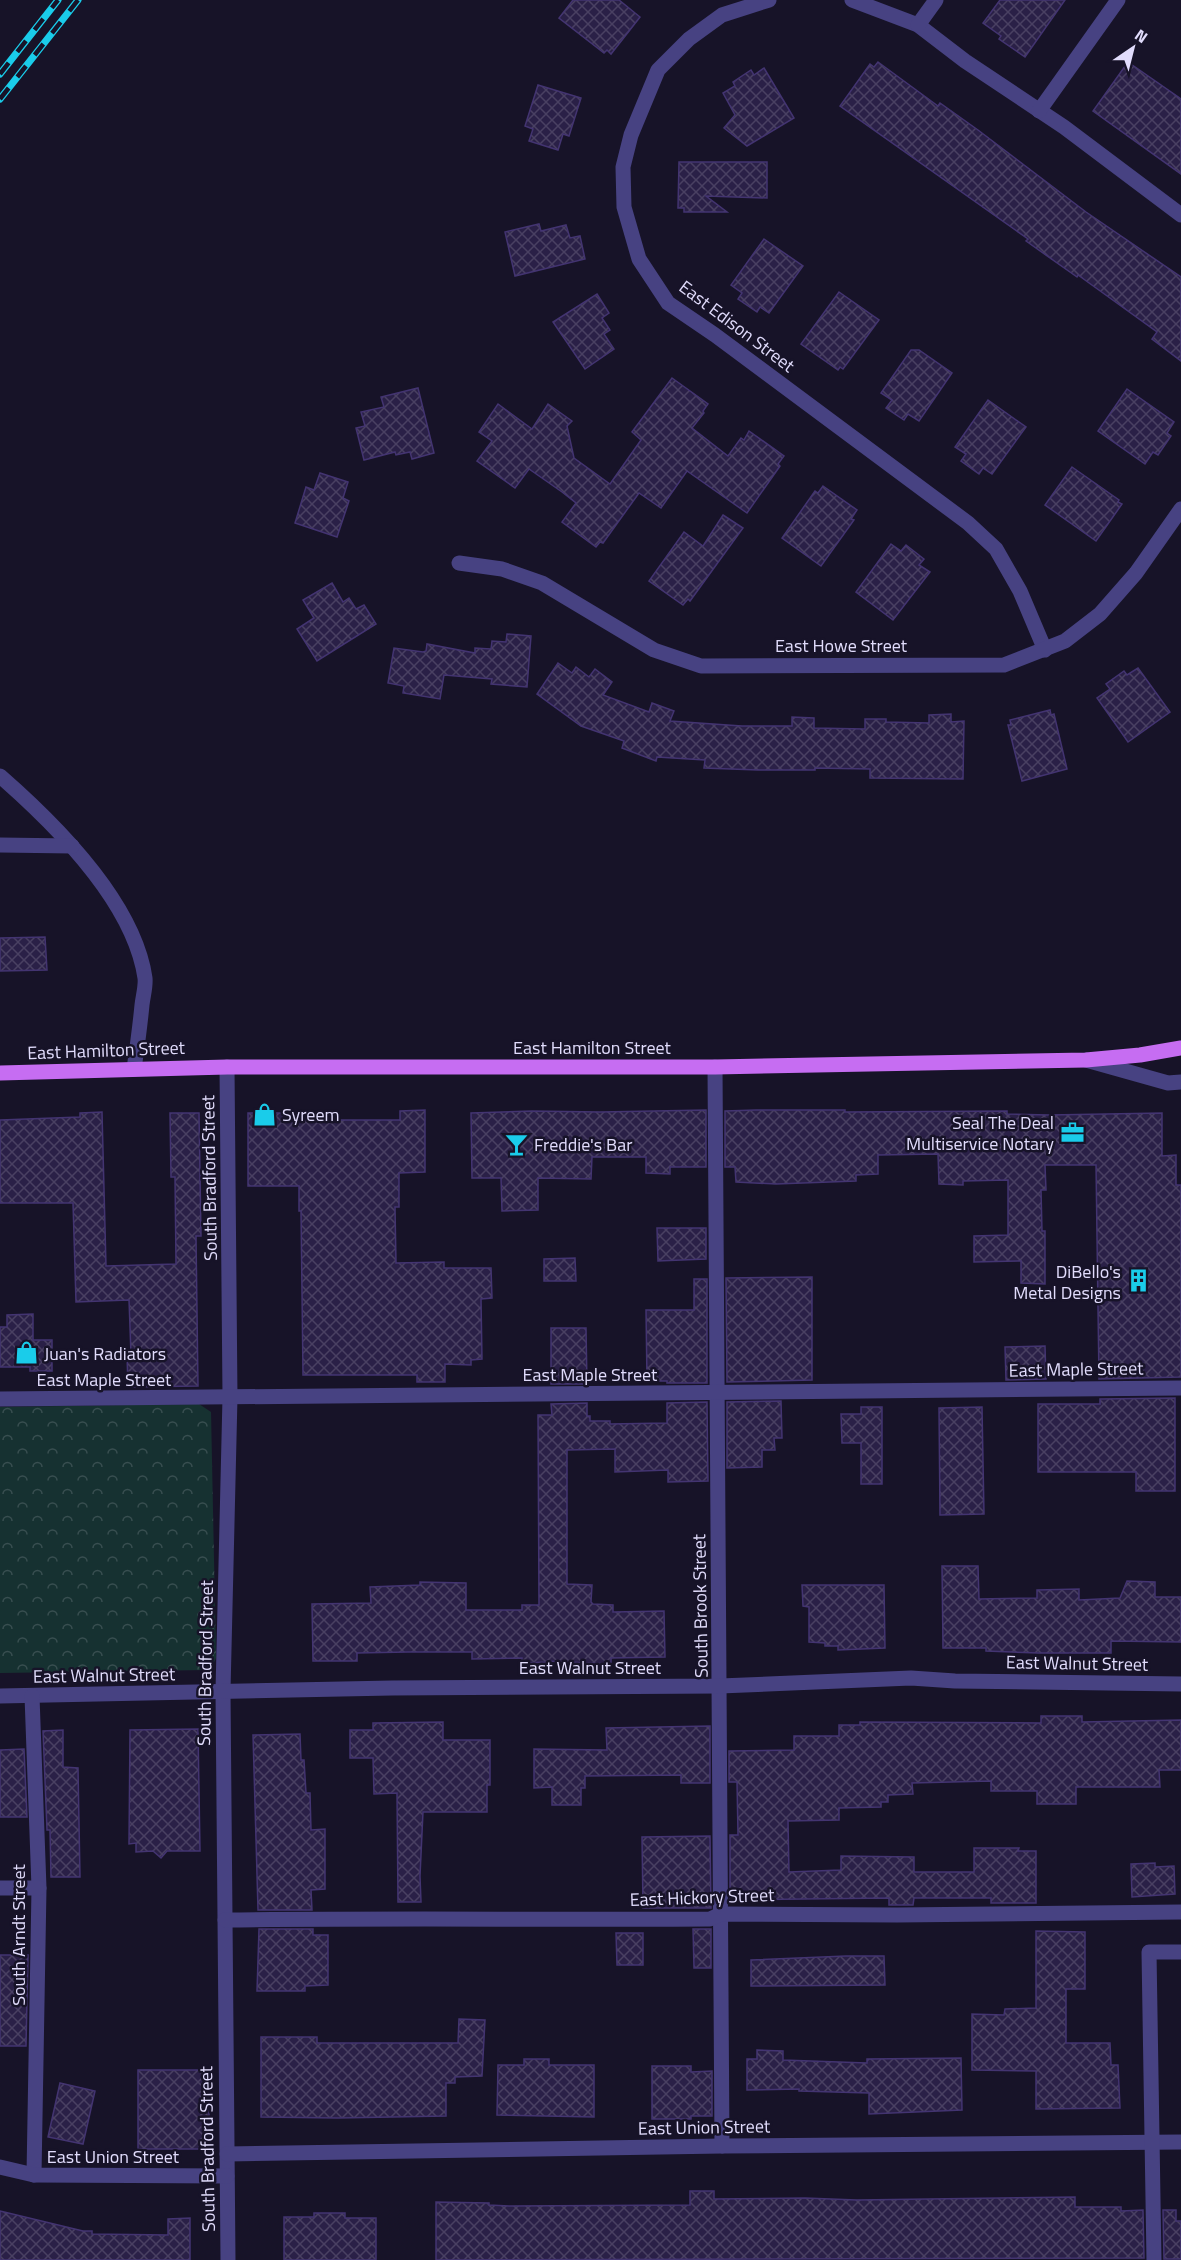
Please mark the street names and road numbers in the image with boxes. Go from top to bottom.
street label: East Edison Street [673,273,801,379]
street label: East Howe Street [775,632,908,659]
street label: East Hamilton Street [27,1034,186,1066]
street label: East Hamilton Street [513,1034,672,1061]
street label: South Bradford Street [194,1094,224,1261]
street label: East Maple Street [1008,1354,1144,1384]
street label: East Maple Street [523,1361,658,1388]
street label: East Maple Street [37,1366,172,1393]
street label: South Brook Street [685,1533,715,1678]
street label: South Bradford Street [190,1579,220,1746]
street label: East Walnut Street [1006,1648,1149,1678]
street label: East Walnut Street [519,1654,662,1681]
street label: East Walnut Street [33,1660,176,1690]
street label: South Arndt Street [5,1864,32,2006]
street label: East Hickory Street [629,1881,775,1913]
street label: South Bradford Street [192,2065,222,2232]
street label: East Union Street [638,2112,771,2142]
street label: East Union Street [47,2143,180,2170]

